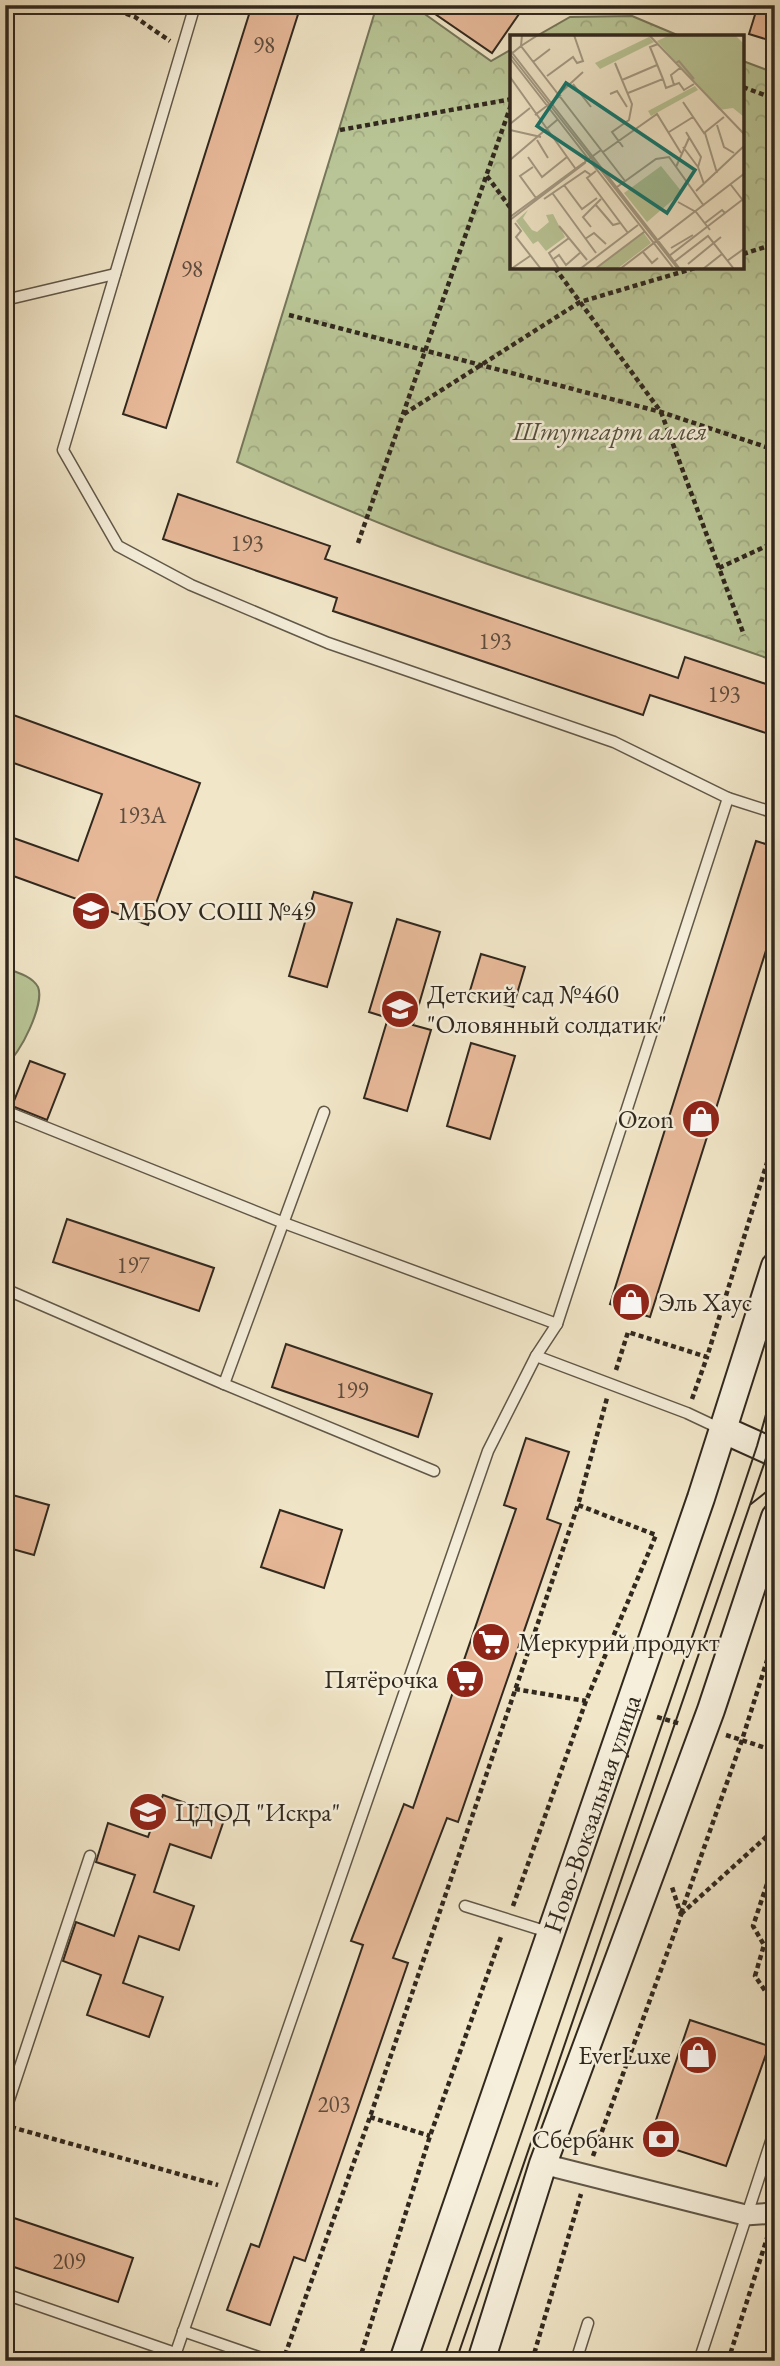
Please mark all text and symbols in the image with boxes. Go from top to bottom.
house number: 98 [253,30,275,60]
inset map [510,35,745,270]
house number: 98 [181,254,203,284]
park label: Штутгарт аллея [511,414,708,448]
house number: 193 [230,528,264,558]
house number: 193 [478,626,512,656]
house number: 193 [707,679,741,709]
house number: 193А [117,800,168,830]
school or university icon: МБОУ СОШ №49 [70,890,112,932]
place label: МБОУ СОШ №49 [118,894,316,928]
place label: Детский сад №460 "Оловянный солдатик" [427,977,667,1041]
school or university icon: Детский сад №460 "Оловянный солдатик" [379,988,421,1030]
shop icon: Ozon [680,1098,722,1140]
place label: Ozon [618,1102,674,1136]
house number: 197 [116,1250,151,1280]
shop icon: Эль Хаус [610,1281,652,1323]
place label: Эль Хаус [658,1285,752,1319]
house number: 199 [335,1375,369,1405]
supermarket icon: Меркурий продукт [470,1621,512,1663]
place label: Меркурий продукт [518,1625,720,1659]
supermarket icon: Пятёрочка [444,1658,486,1700]
place label: Пятёрочка [324,1662,439,1696]
street label: Ново-Вокзальная улица [535,1690,649,1937]
school or university icon: ЦДОД "Искра" [127,1791,169,1833]
place label: ЦДОД "Искра" [175,1795,340,1829]
shop icon: EverLuxe [677,2034,719,2076]
place label: EverLuxe [578,2038,671,2072]
house number: 203 [317,2089,351,2119]
bank icon: Сбербанк [640,2118,682,2160]
place label: Сбербанк [531,2122,635,2156]
house number: 209 [52,2246,86,2276]

